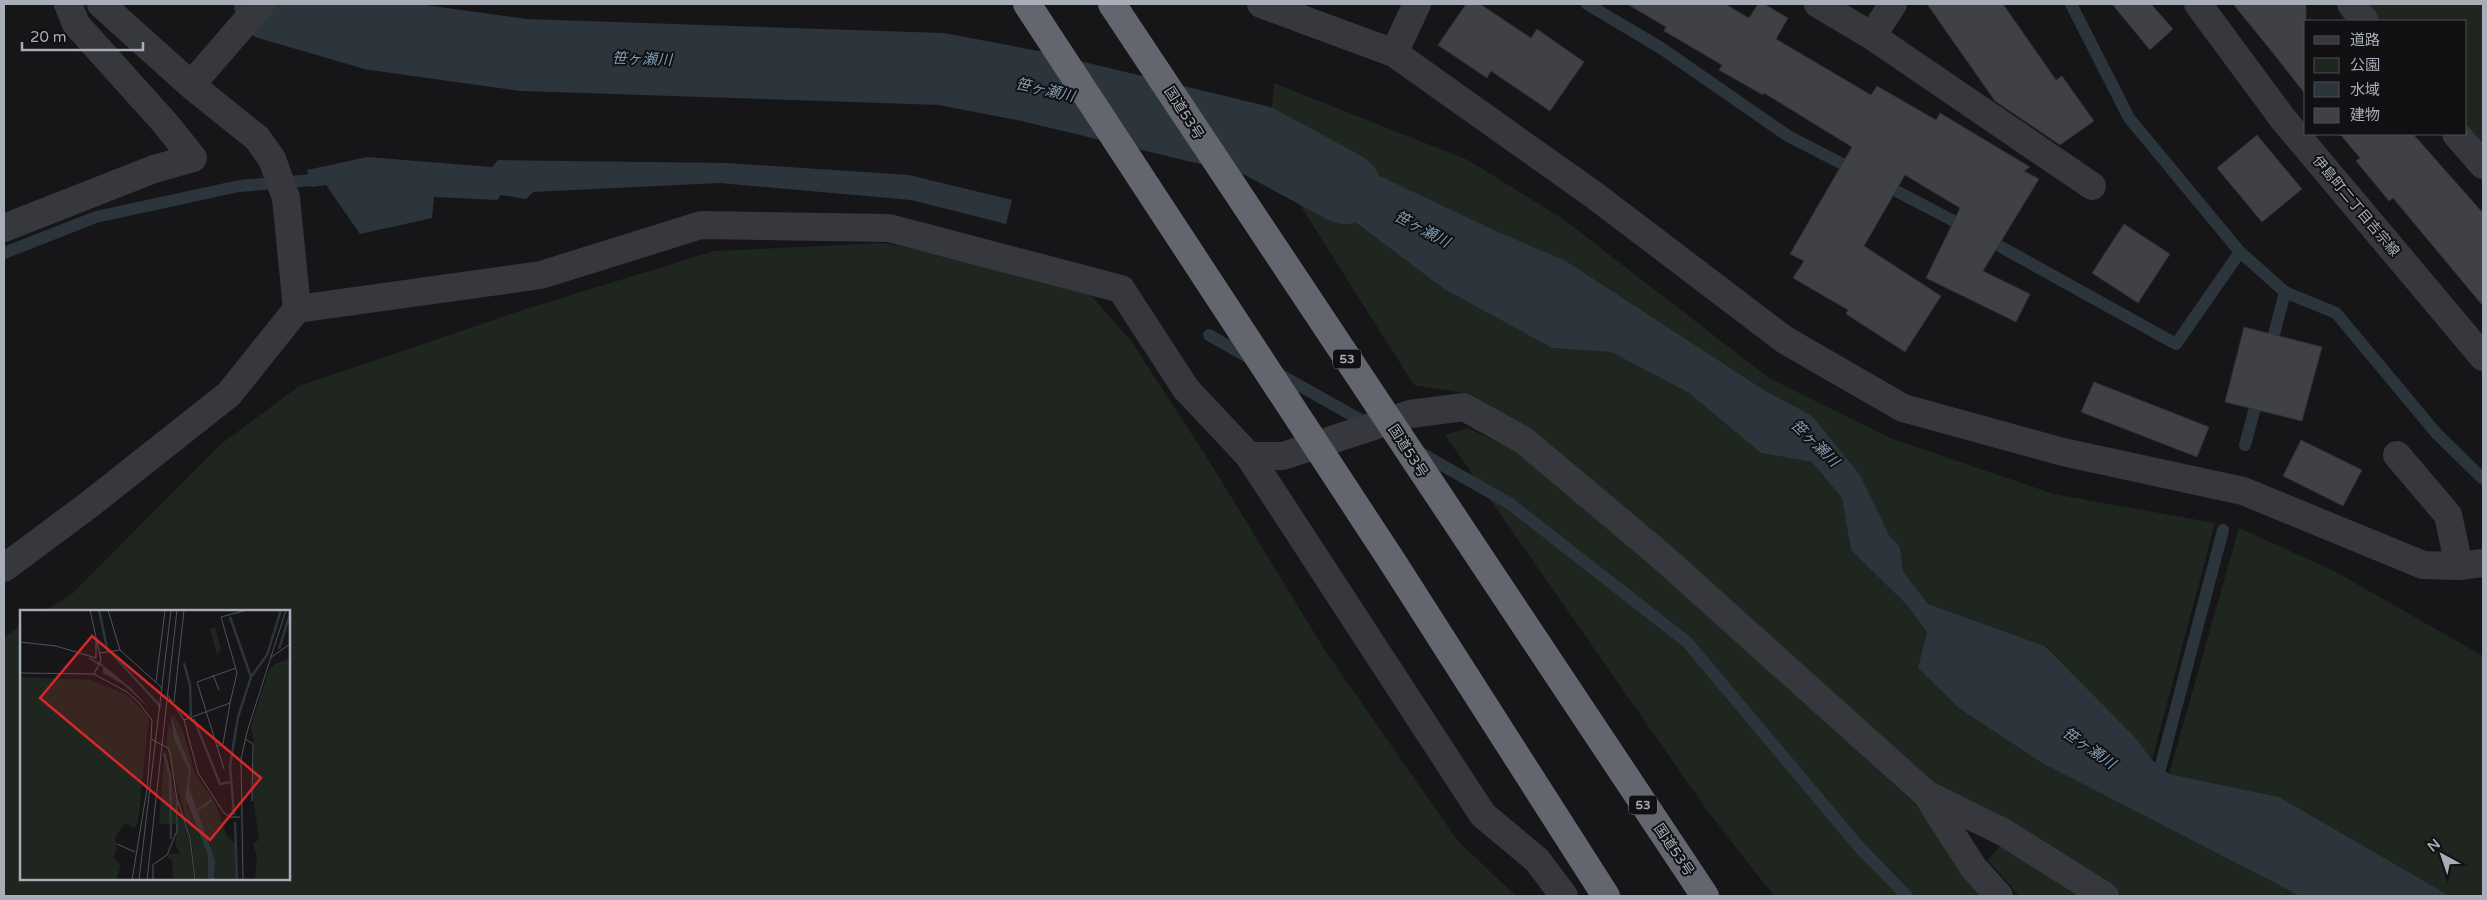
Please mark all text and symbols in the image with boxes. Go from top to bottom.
scale bar [22,20,144,52]
legend [2304,20,2467,135]
text: 20 m [30,28,67,46]
text: 道路 [2350,31,2380,49]
water label: 笹ヶ瀬川 [612,49,674,69]
text: 公園 [2350,56,2380,74]
water label: 笹ヶ瀬川 [1014,74,1078,106]
text: 水域 [2350,81,2380,99]
street label: 国道53号 [1161,83,1207,143]
text: 建物 [2350,106,2380,124]
street label: 伊島町二丁目吉宗線 [2309,152,2403,260]
water label: 笹ヶ瀬川 [1391,207,1454,252]
road number: 53 [1333,349,1361,368]
water label: 笹ヶ瀬川 [1787,416,1844,472]
street label: 国道53号 [1385,421,1431,481]
inset map [20,610,290,880]
water label: 笹ヶ瀬川 [2059,723,2120,774]
road number: 53 [1629,796,1657,814]
street label: 国道53号 [1650,821,1698,879]
north arrow [2417,830,2467,880]
text: N [2424,835,2444,856]

